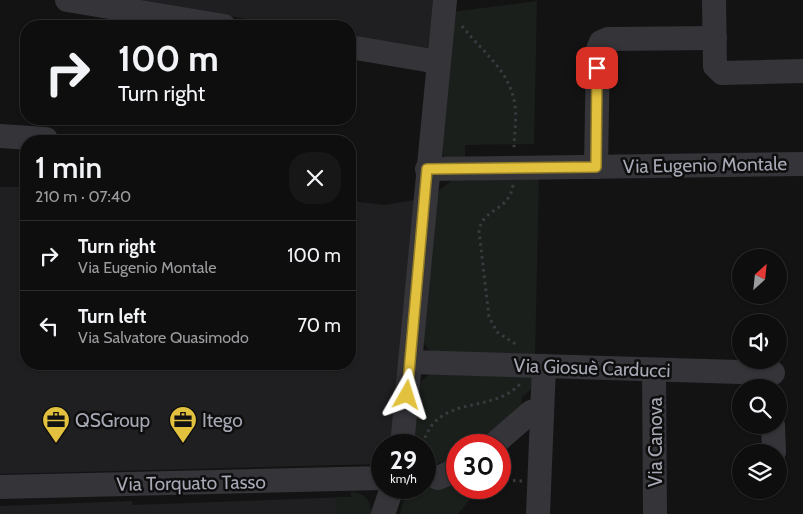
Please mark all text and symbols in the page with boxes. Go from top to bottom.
text: 100 m [118,37,219,80]
icon: right [35,40,100,105]
pin [576,47,618,89]
icon: arrive [583,54,611,82]
text: Turn right [118,80,205,107]
text: 1 min [35,149,102,186]
button: close [289,152,341,204]
street label: Via Eugenio Montale [623,152,788,178]
text: 210 m · 07:40 [35,187,131,206]
text: Turn right [78,235,156,258]
icon: right [35,242,63,270]
text: 100 m [287,244,341,267]
north arrow [732,249,788,304]
map controls [732,249,787,499]
text: Via Eugenio Montale [78,258,216,277]
text: Turn left [78,305,146,328]
icon: left [35,312,63,340]
text: 70 m [297,314,341,337]
button: sound [732,314,787,369]
text: Via Salvatore Quasimodo [78,328,249,347]
street label: Via Giosuè Carducci [513,354,671,382]
position arrow [380,368,432,420]
button: search [732,379,787,434]
street label: Via Canova [644,397,667,487]
office icon: QSGroup [41,405,71,444]
office icon: Itego [168,405,198,444]
place label: QSGroup [75,409,150,432]
place label: Itego [202,409,243,432]
speed limit sign: 30 [446,434,511,499]
button: layers [732,444,787,499]
text: 29 [390,445,417,475]
street label: Via Torquato Tasso [116,470,266,496]
text: km/h [390,471,417,486]

